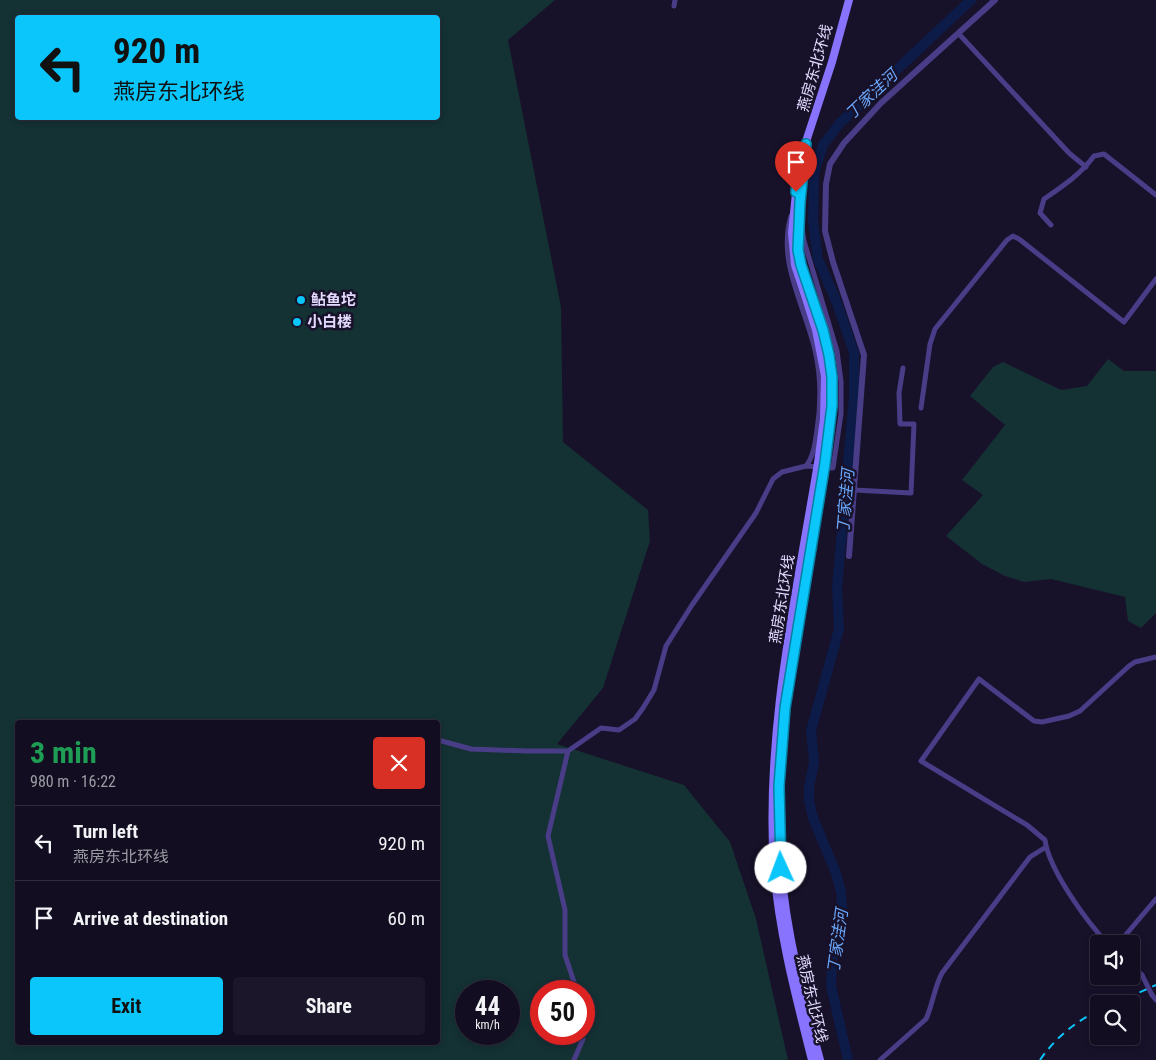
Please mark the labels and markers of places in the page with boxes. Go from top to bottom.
pin [775,141,817,192]
place label: 鲇鱼坨 [311,291,356,309]
marker: 鲇鱼坨 [295,294,307,306]
place label: 小白楼 [307,313,352,331]
marker: 小白楼 [291,316,303,328]

